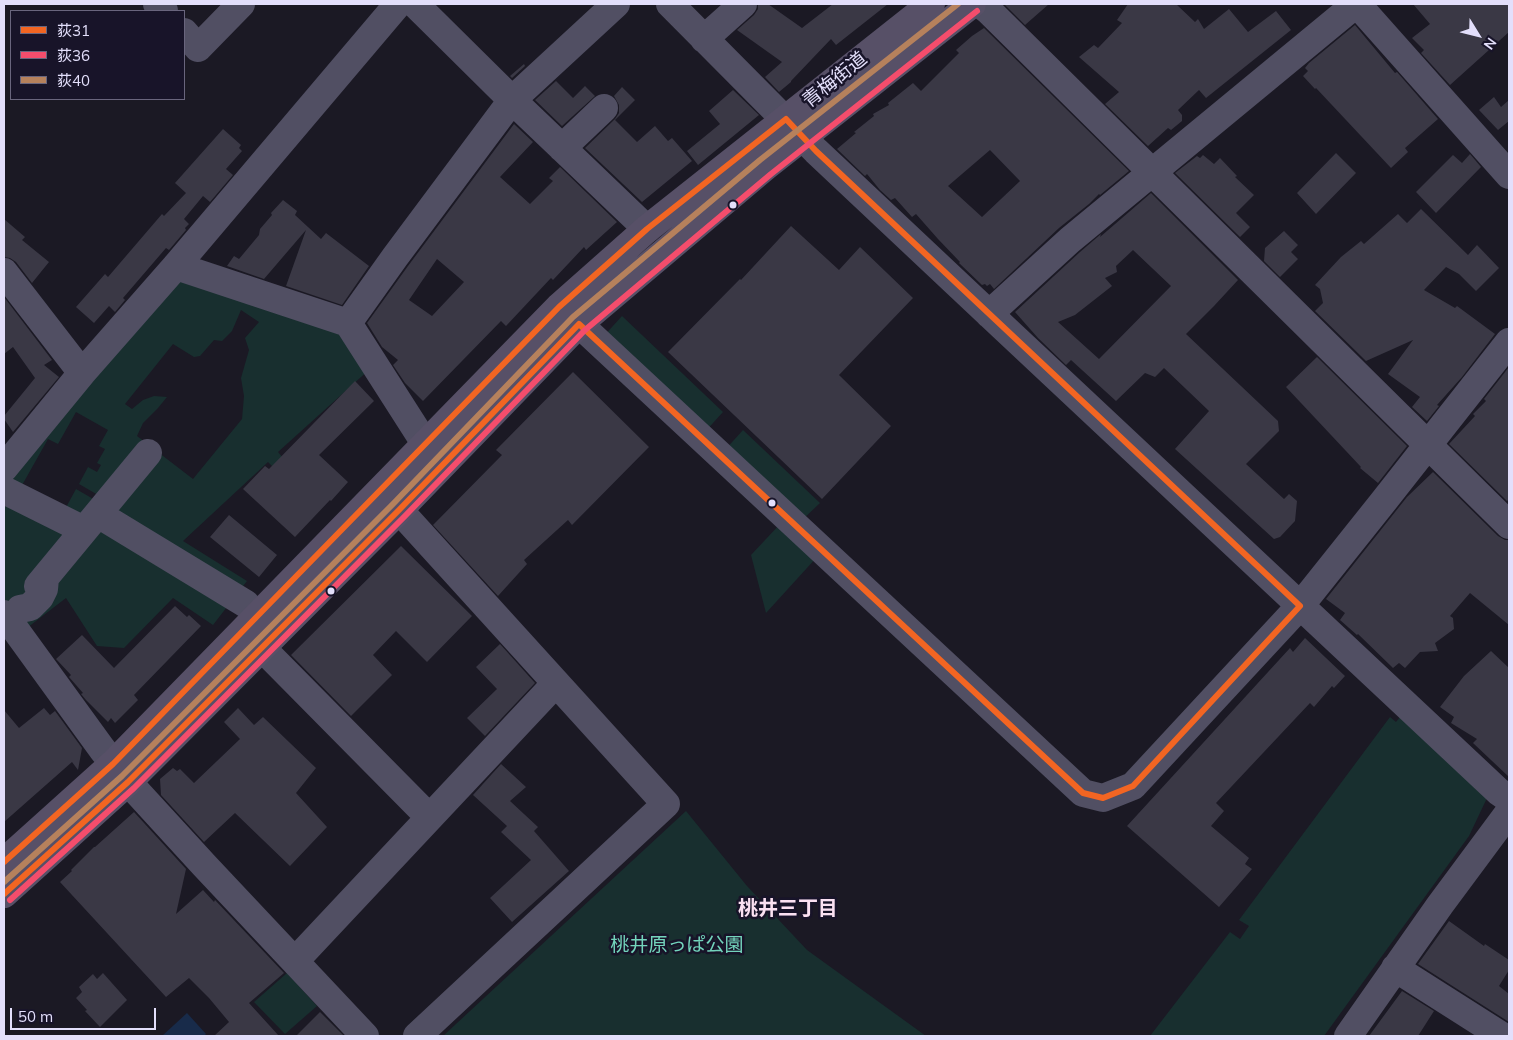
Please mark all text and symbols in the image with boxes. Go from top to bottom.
legend [10,10,185,100]
north arrow [1453,10,1503,60]
text: 荻31 [57,21,90,40]
text: N [1480,34,1501,53]
text: 荻36 [57,46,90,65]
street label: 青梅街道 [798,47,872,113]
text: 荻40 [57,71,90,90]
unlabelled marker [728,200,738,210]
unlabelled marker [767,498,777,508]
unlabelled marker [326,586,336,596]
district label: 桃井三丁目 [738,897,838,921]
park label: 桃井原っぱ公園 [611,934,743,956]
scale bar [12,998,159,1030]
text: 50 m [18,1007,53,1026]

